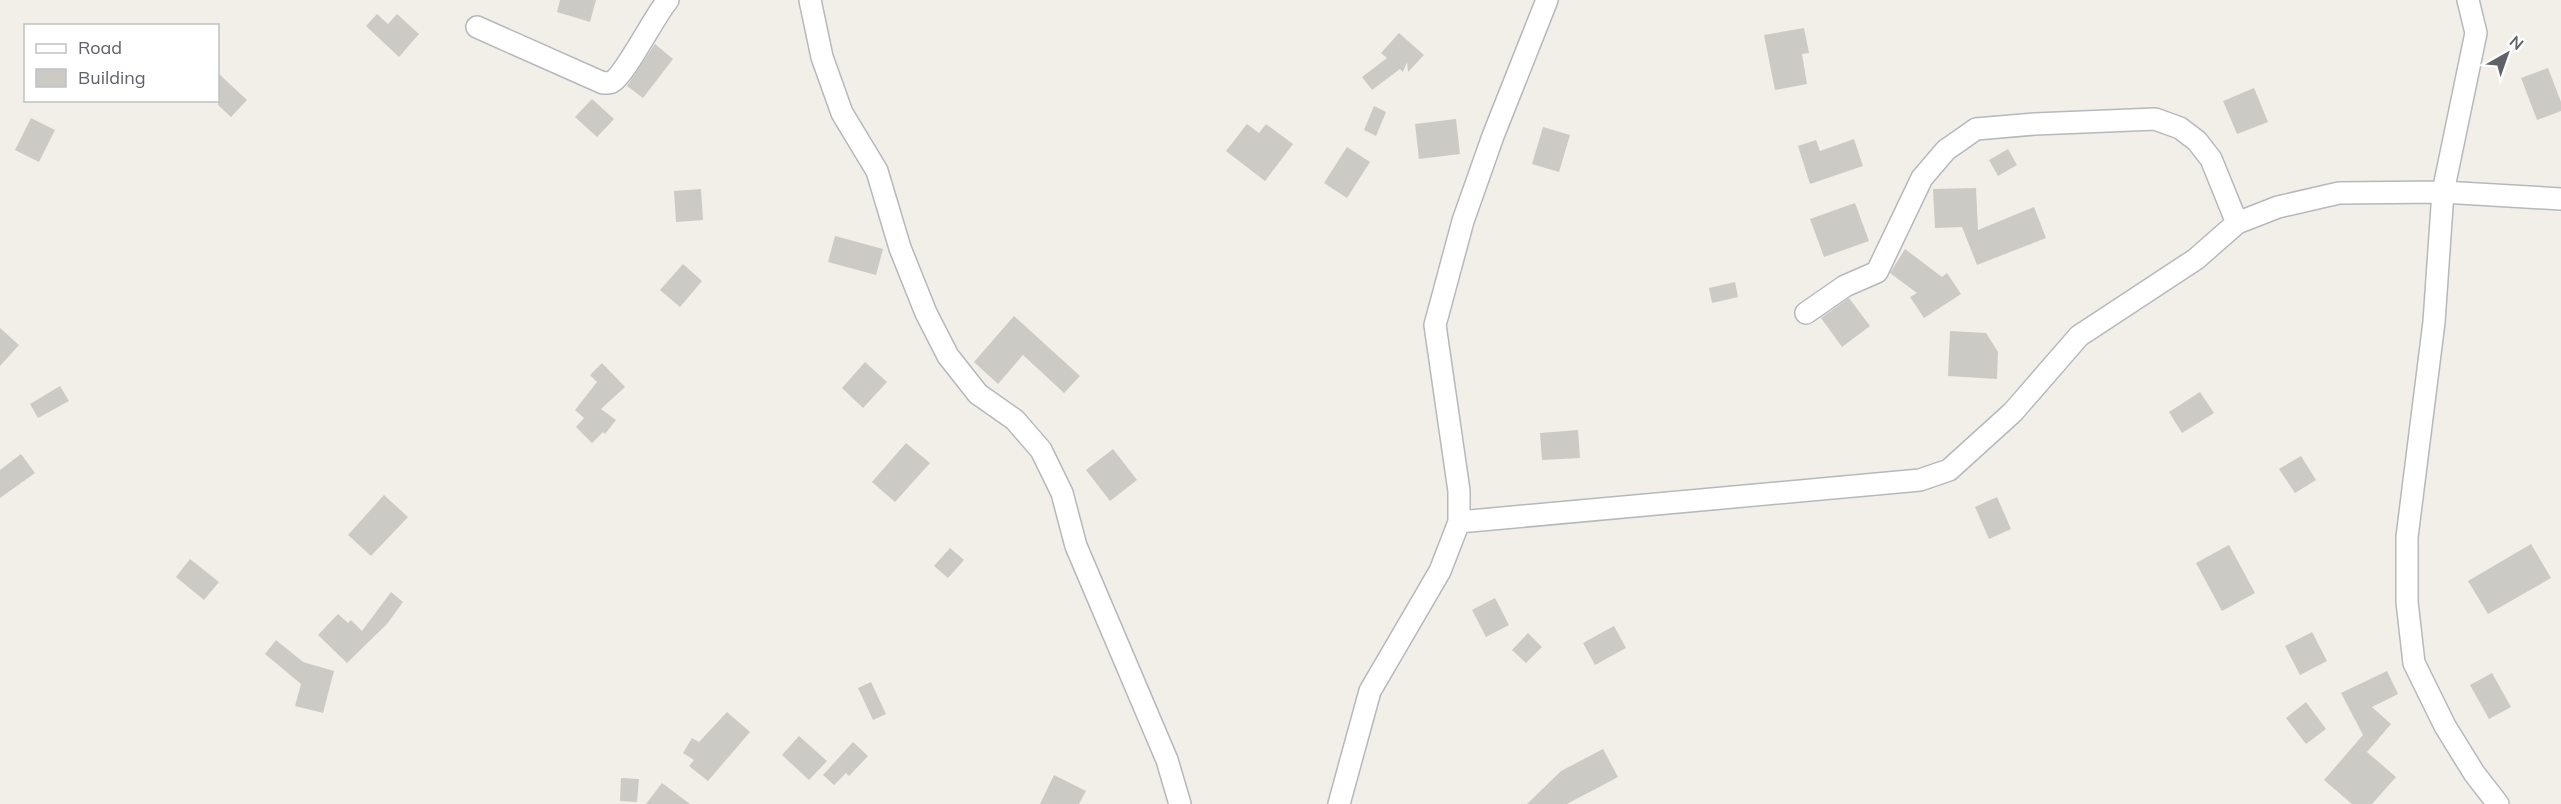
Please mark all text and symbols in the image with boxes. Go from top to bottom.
legend [24,24,219,102]
north arrow [2477,24,2537,84]
text: N [2506,31,2528,54]
text: Road [78,36,122,59]
text: Building [78,66,146,89]

